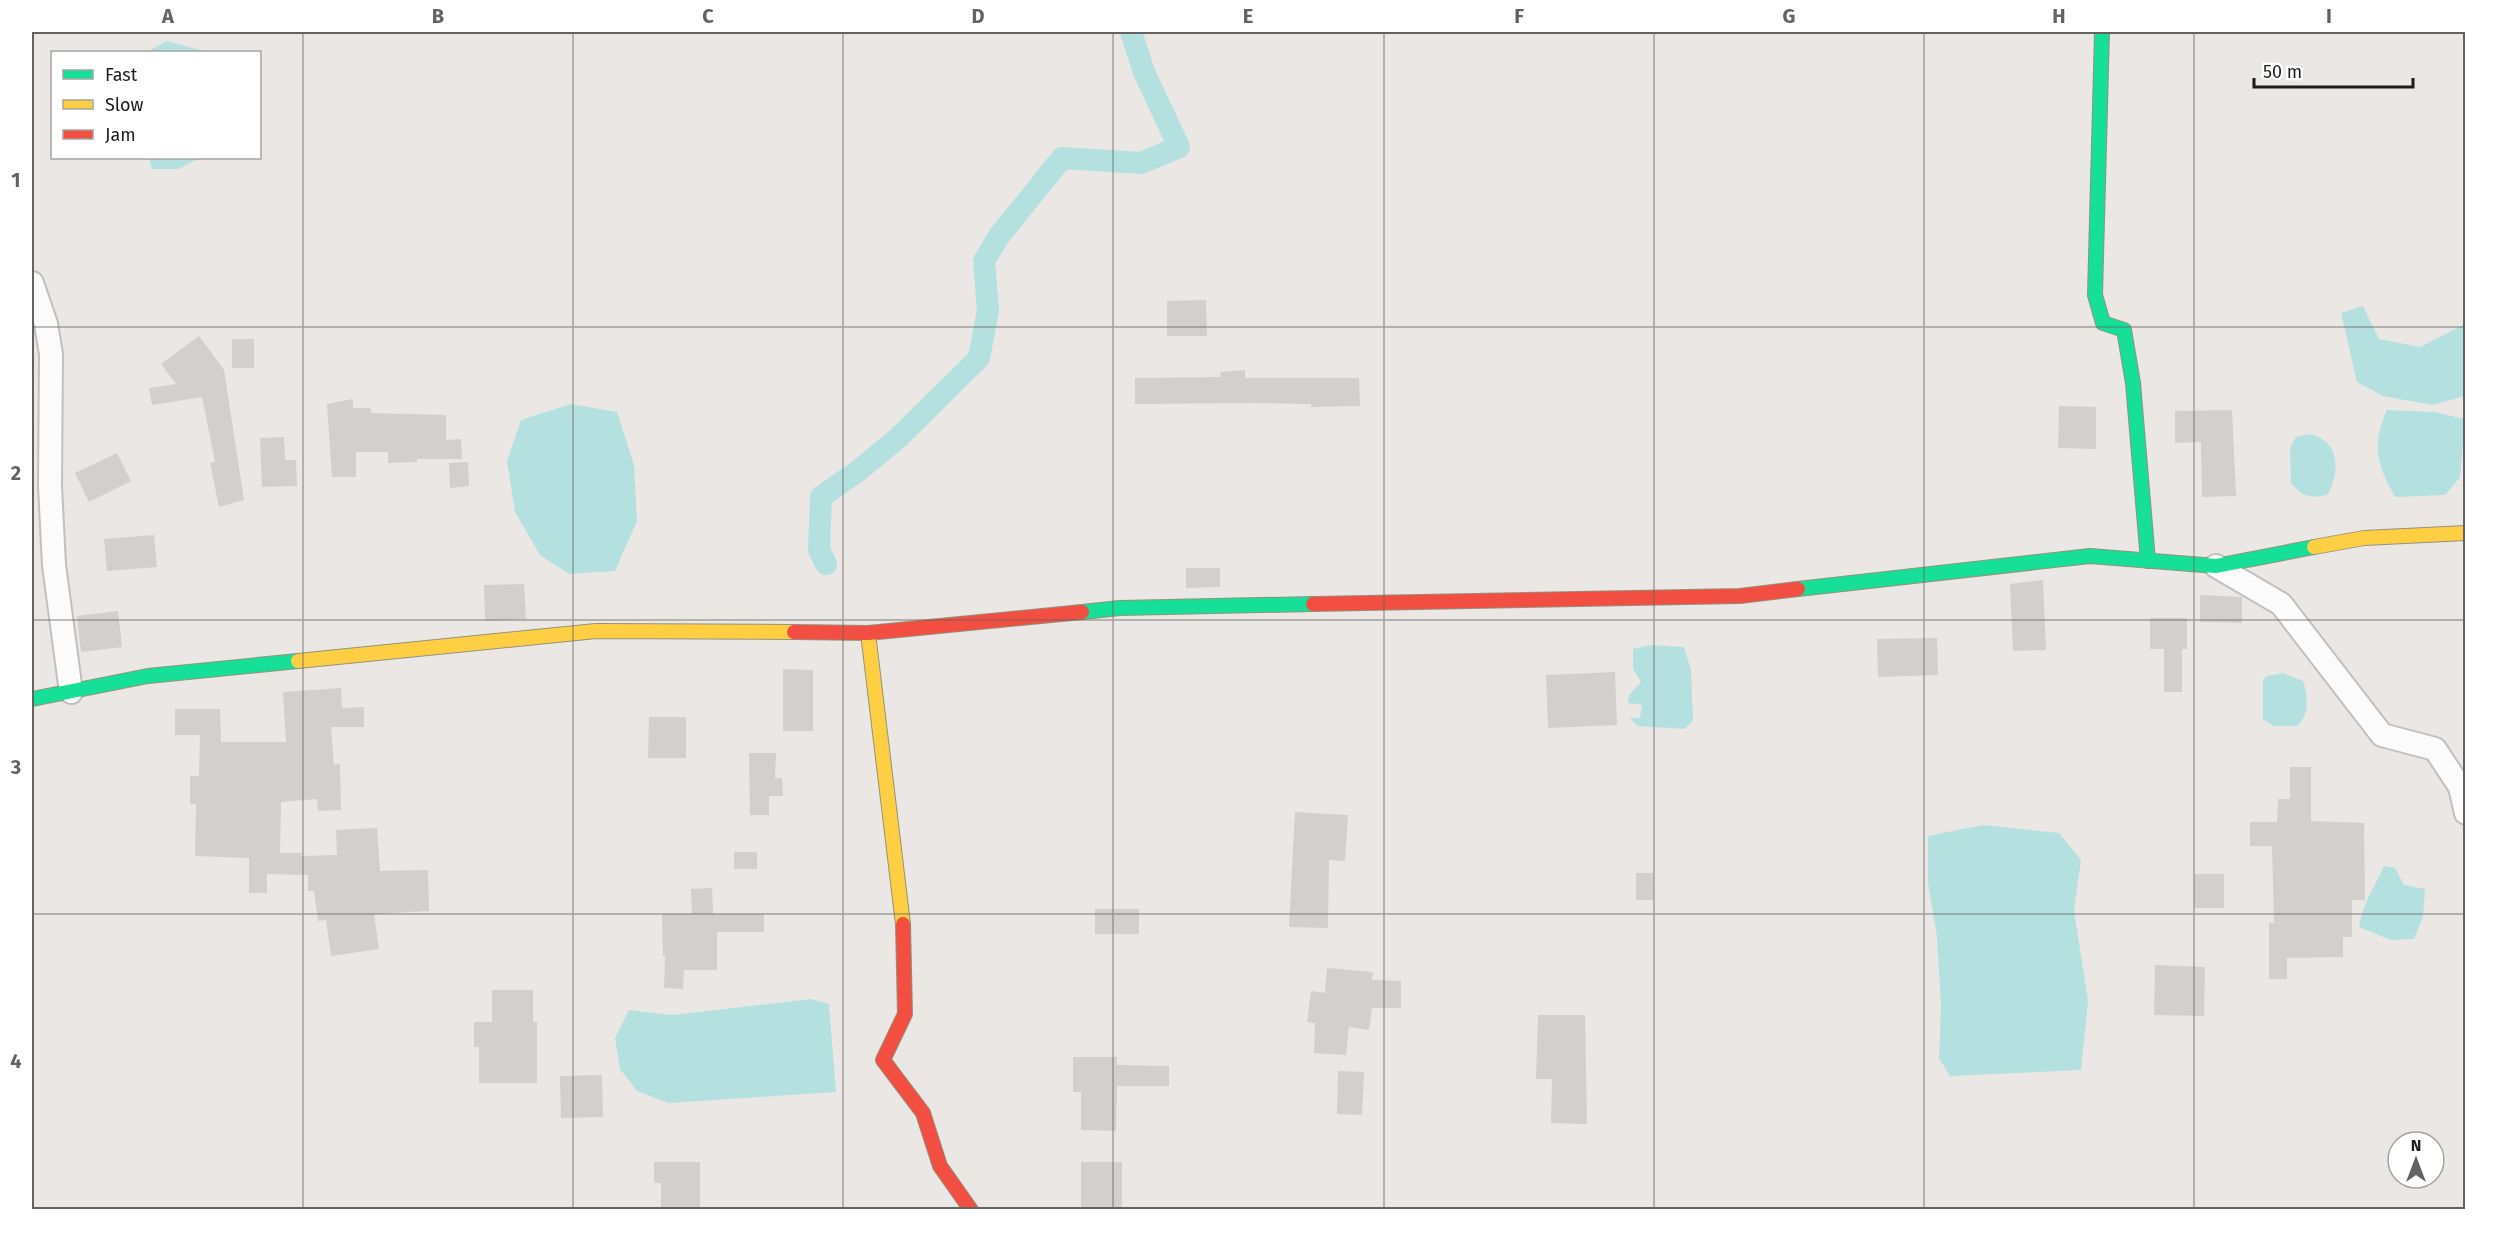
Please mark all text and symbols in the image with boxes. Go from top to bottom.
text: A [161,4,175,28]
text: B [432,4,444,28]
text: C [702,4,714,28]
text: D [971,4,985,28]
text: E [1243,4,1253,28]
text: F [1514,4,1524,28]
text: G [1783,4,1795,28]
text: H [2052,4,2066,28]
text: I [2326,4,2332,28]
legend [51,51,261,159]
scale bar [2254,51,2413,89]
text: 50 m [2263,61,2302,83]
text: Fast [105,64,138,86]
text: Slow [105,94,144,116]
text: Jam [105,124,136,146]
text: 1 [11,168,21,192]
text: 2 [11,461,21,485]
text: 3 [10,755,21,779]
text: 4 [10,1049,22,1073]
north arrow [2386,1130,2446,1190]
text: N [2411,1136,2421,1155]

